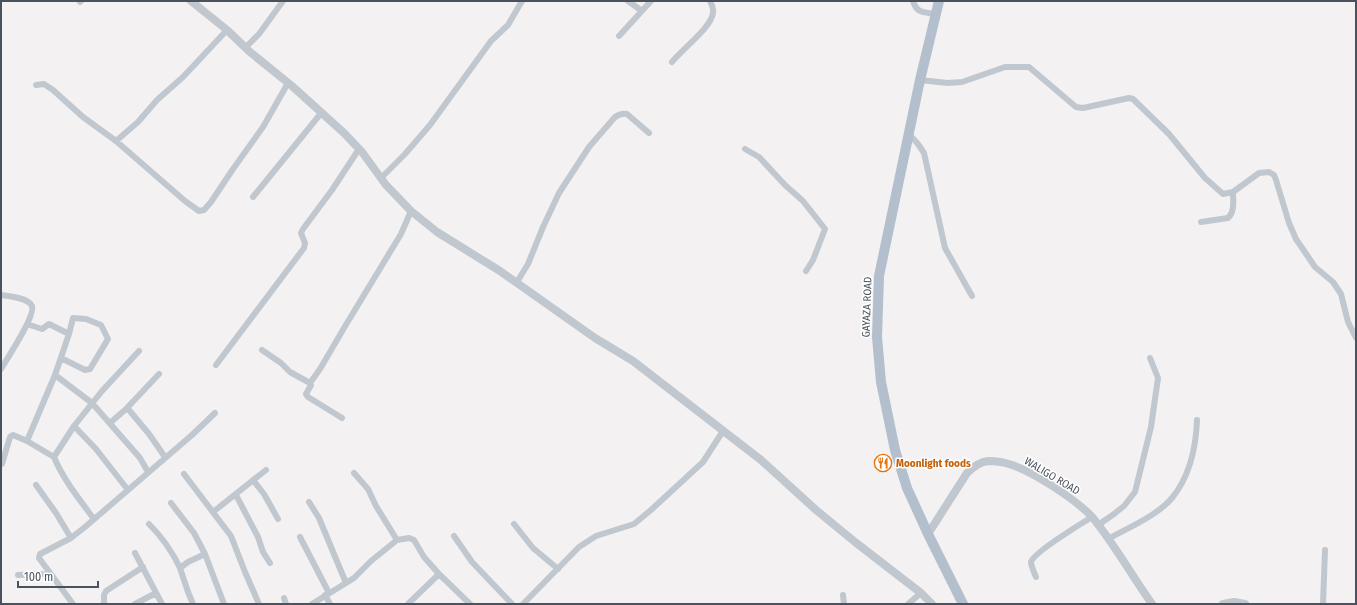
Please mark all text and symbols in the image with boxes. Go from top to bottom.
street label: GAYAZA ROAD [859,276,875,338]
restaurant icon: Moonlight foods [873,453,893,473]
street label: WALIGO ROAD [1022,454,1082,498]
place label: Moonlight foods [896,457,971,470]
scale bar [18,563,98,589]
text: 100 m [24,570,53,584]

